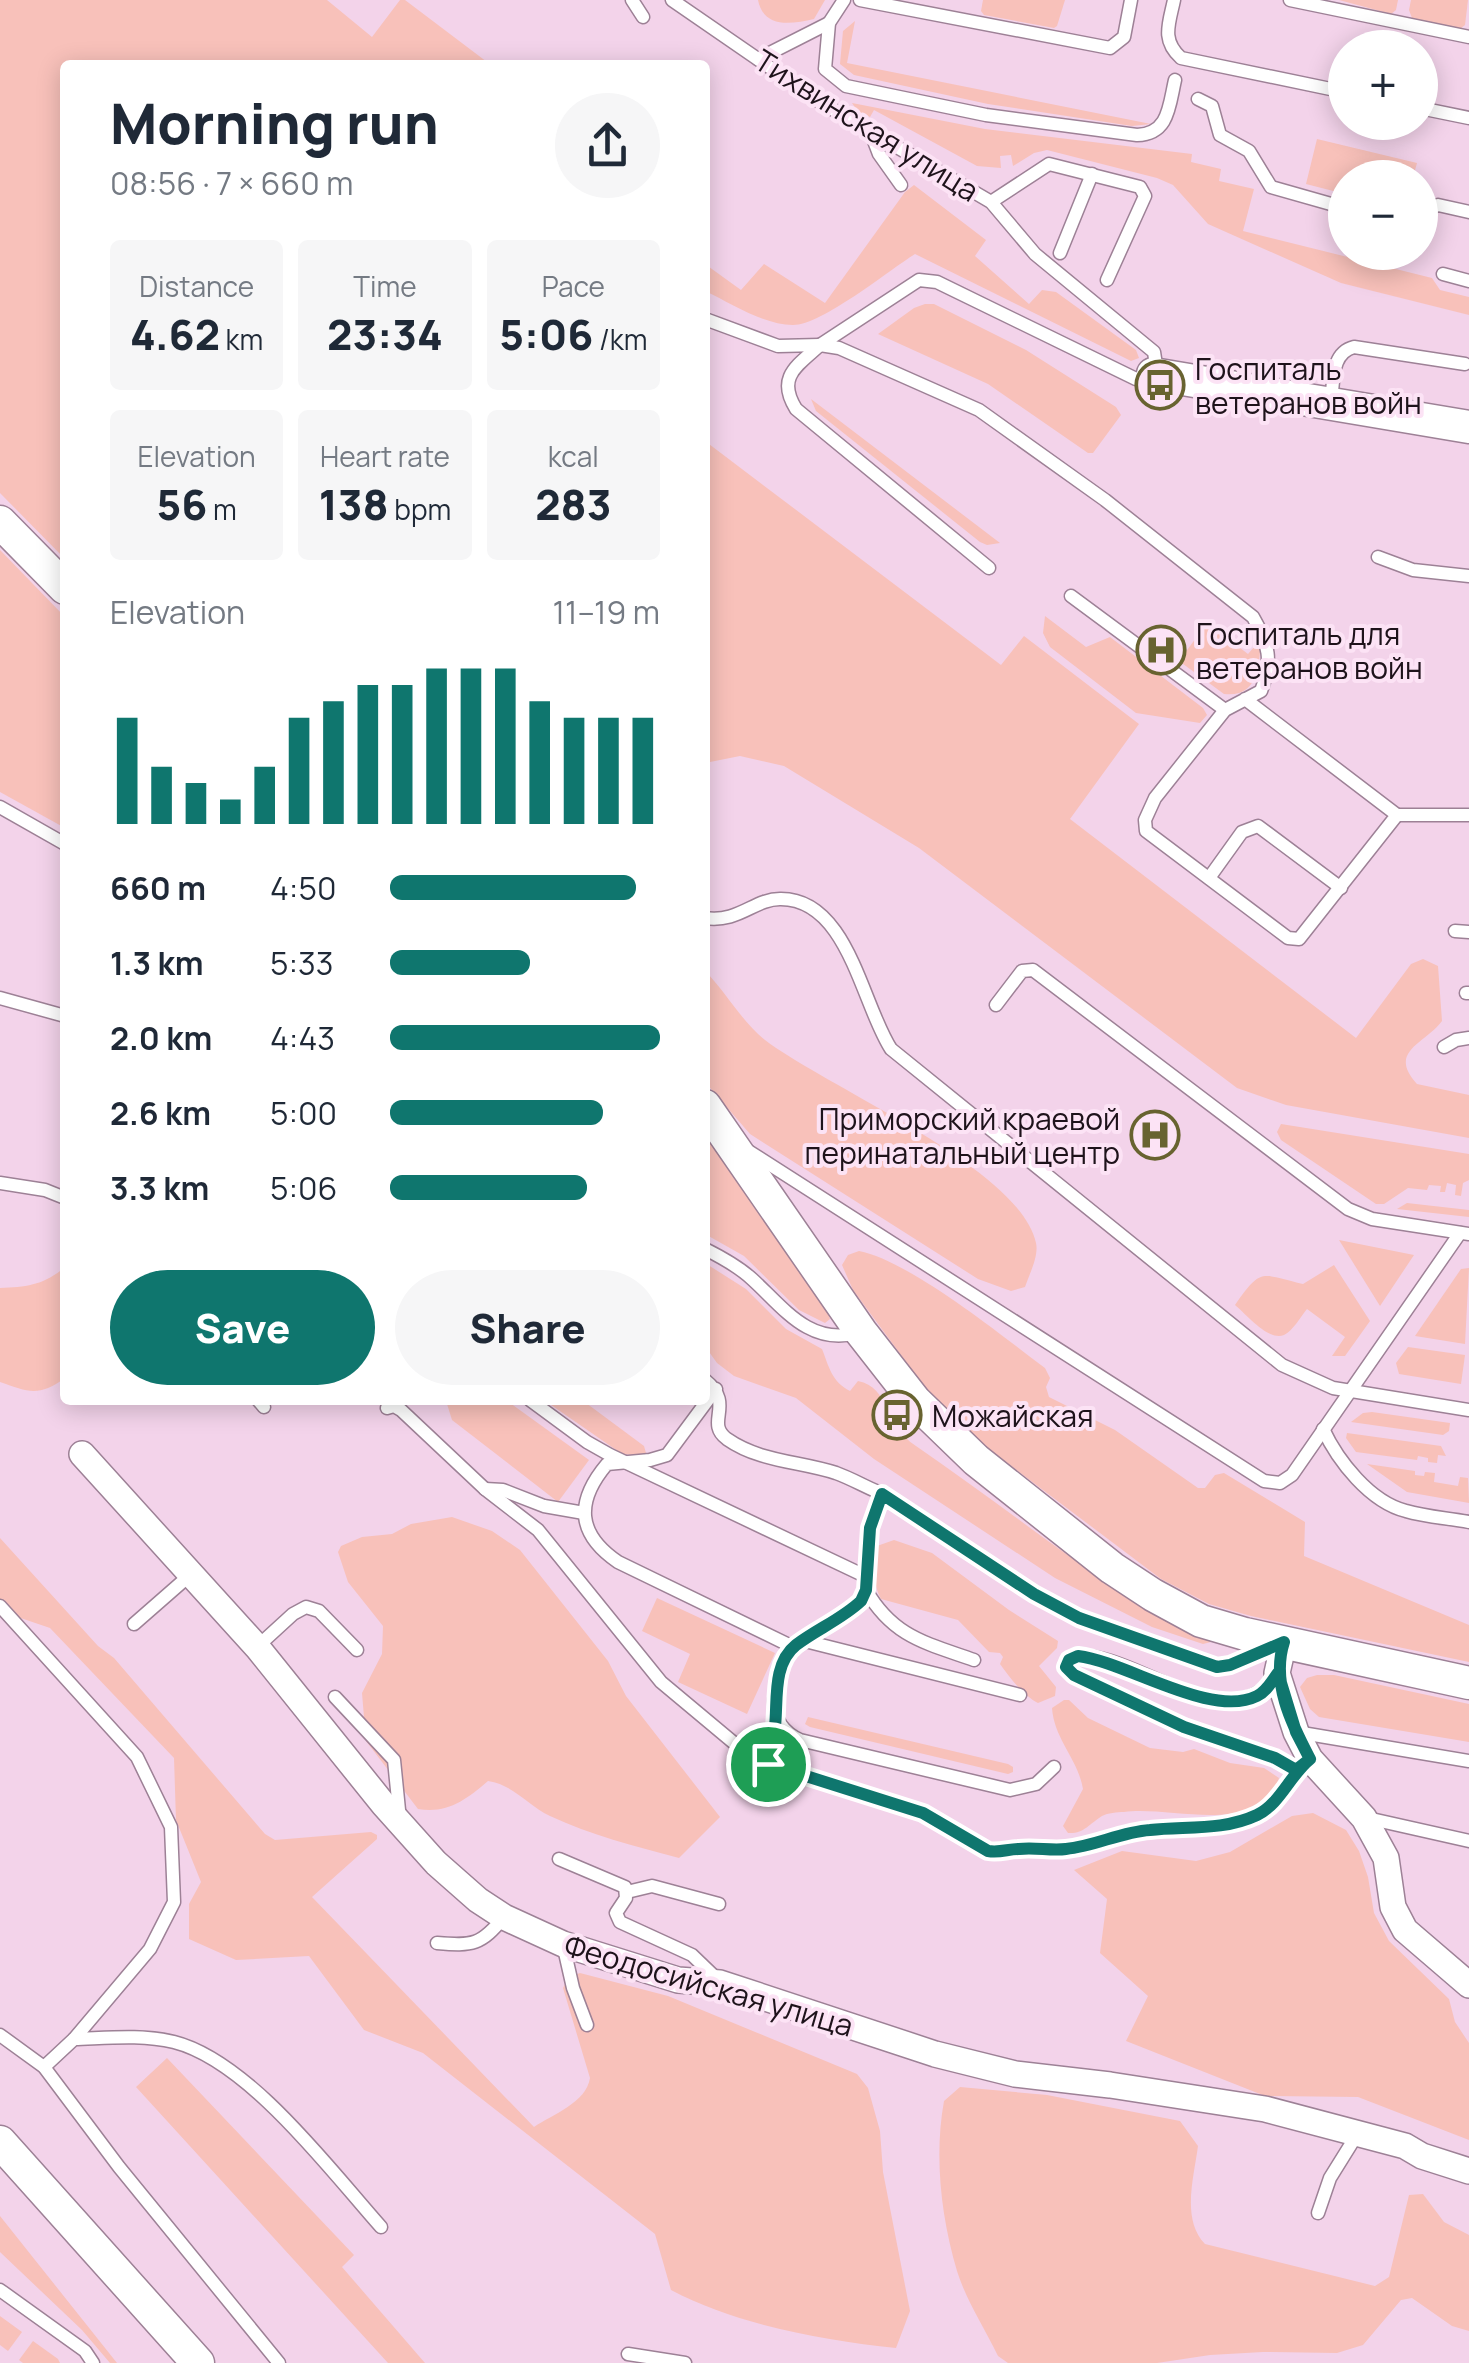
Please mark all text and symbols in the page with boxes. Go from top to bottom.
map controls [1328,30,1438,270]
button: + [1328,30,1438,140]
street label: Тихвинская улица [747,39,987,211]
text: Morning run [110,85,439,161]
button: share [555,93,660,198]
button: − [1328,160,1438,270]
text: 08:56 · 7 × 660 m [110,161,353,205]
text: Distance [139,267,254,305]
text: Time [353,267,417,305]
text: Pace [542,267,605,305]
text: 4.62 [130,305,220,363]
text: 23:34 [327,305,443,363]
text: 5:06 [499,305,593,363]
text: km [220,320,263,358]
text: /km [593,320,647,358]
place label: Госпиталь ветеранов войн [1195,348,1422,423]
bus stop icon: Госпиталь ветеранов войн [1134,359,1186,411]
text: Elevation [138,437,256,475]
text: Heart rate [320,437,450,475]
text: kcal [548,437,599,475]
text: 56 [157,475,207,533]
text: 138 [319,475,389,533]
text: 283 [535,475,612,533]
text: m [207,490,237,528]
text: bpm [389,490,451,528]
text: Elevation [110,590,245,634]
text: 11–19 m [553,590,660,634]
place label: Госпиталь для ветеранов войн [1196,613,1423,688]
hospital icon: Госпиталь для ветеранов войн [1135,624,1187,676]
text: 660 m [110,866,206,910]
text: 4:50 [270,866,336,910]
text: 1.3 km [110,941,203,985]
text: 5:33 [270,941,333,985]
text: 2.0 km [110,1016,212,1060]
text: 4:43 [270,1016,335,1060]
text: 2.6 km [110,1091,211,1135]
text: 5:00 [270,1091,337,1135]
place label: Приморский краевой перинатальный центр [804,1098,1120,1173]
hospital icon: Приморский краевой перинатальный центр [1129,1109,1181,1161]
text: 3.3 km [110,1166,209,1210]
text: 5:06 [270,1166,337,1210]
button: Save [110,1270,375,1385]
button: Share [395,1270,660,1385]
bus stop icon: Можайская [871,1389,923,1441]
place label: Можайская [932,1395,1093,1436]
pin [726,1722,811,1807]
icon: arrive [741,1737,796,1792]
street label: Феодосийская улица [560,1924,858,2046]

